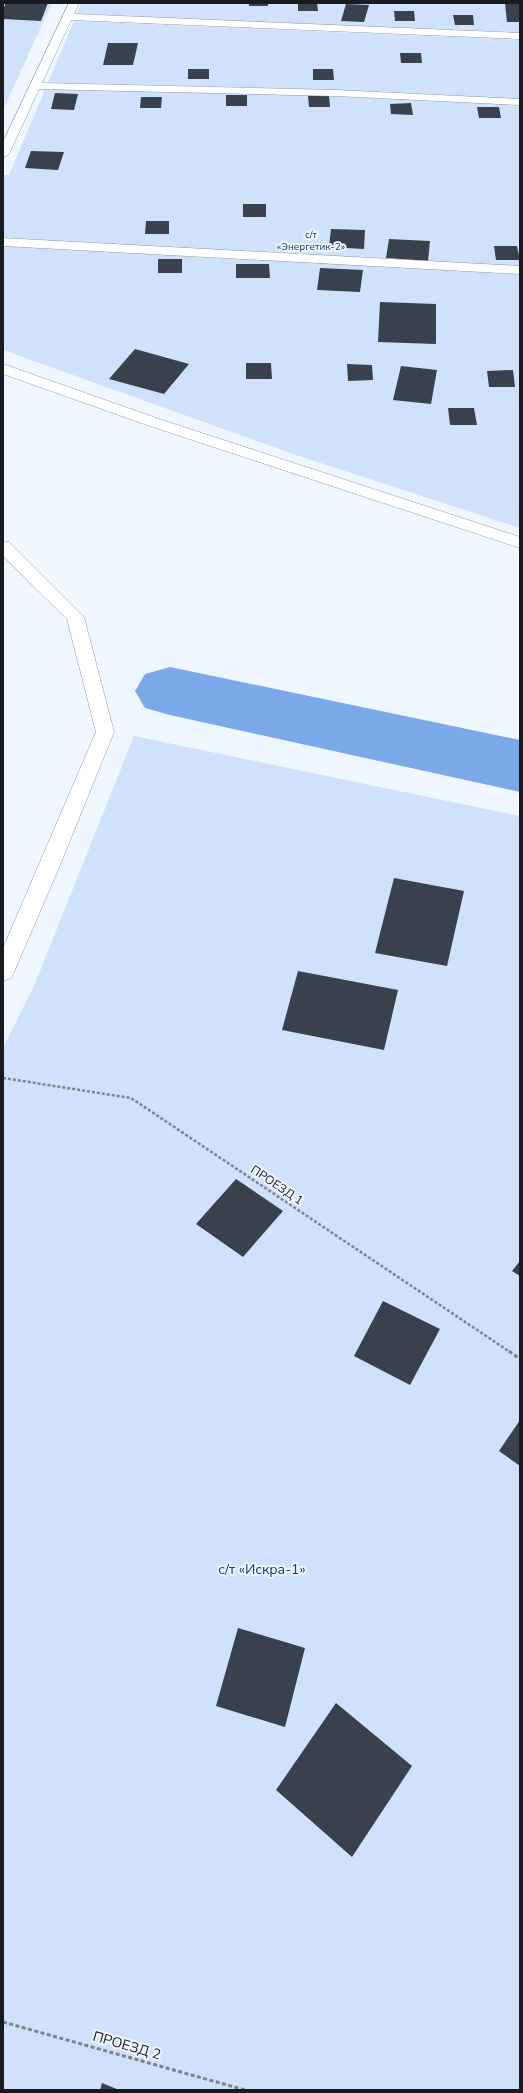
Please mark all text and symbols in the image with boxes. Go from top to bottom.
park label: с/т «Энергетик-2» [277,228,345,254]
street label: ПРОЕЗД 1 [248,1162,306,1208]
park label: с/т «Искра-1» [218,1560,306,1579]
street label: ПРОЕЗД 2 [91,2027,163,2064]

